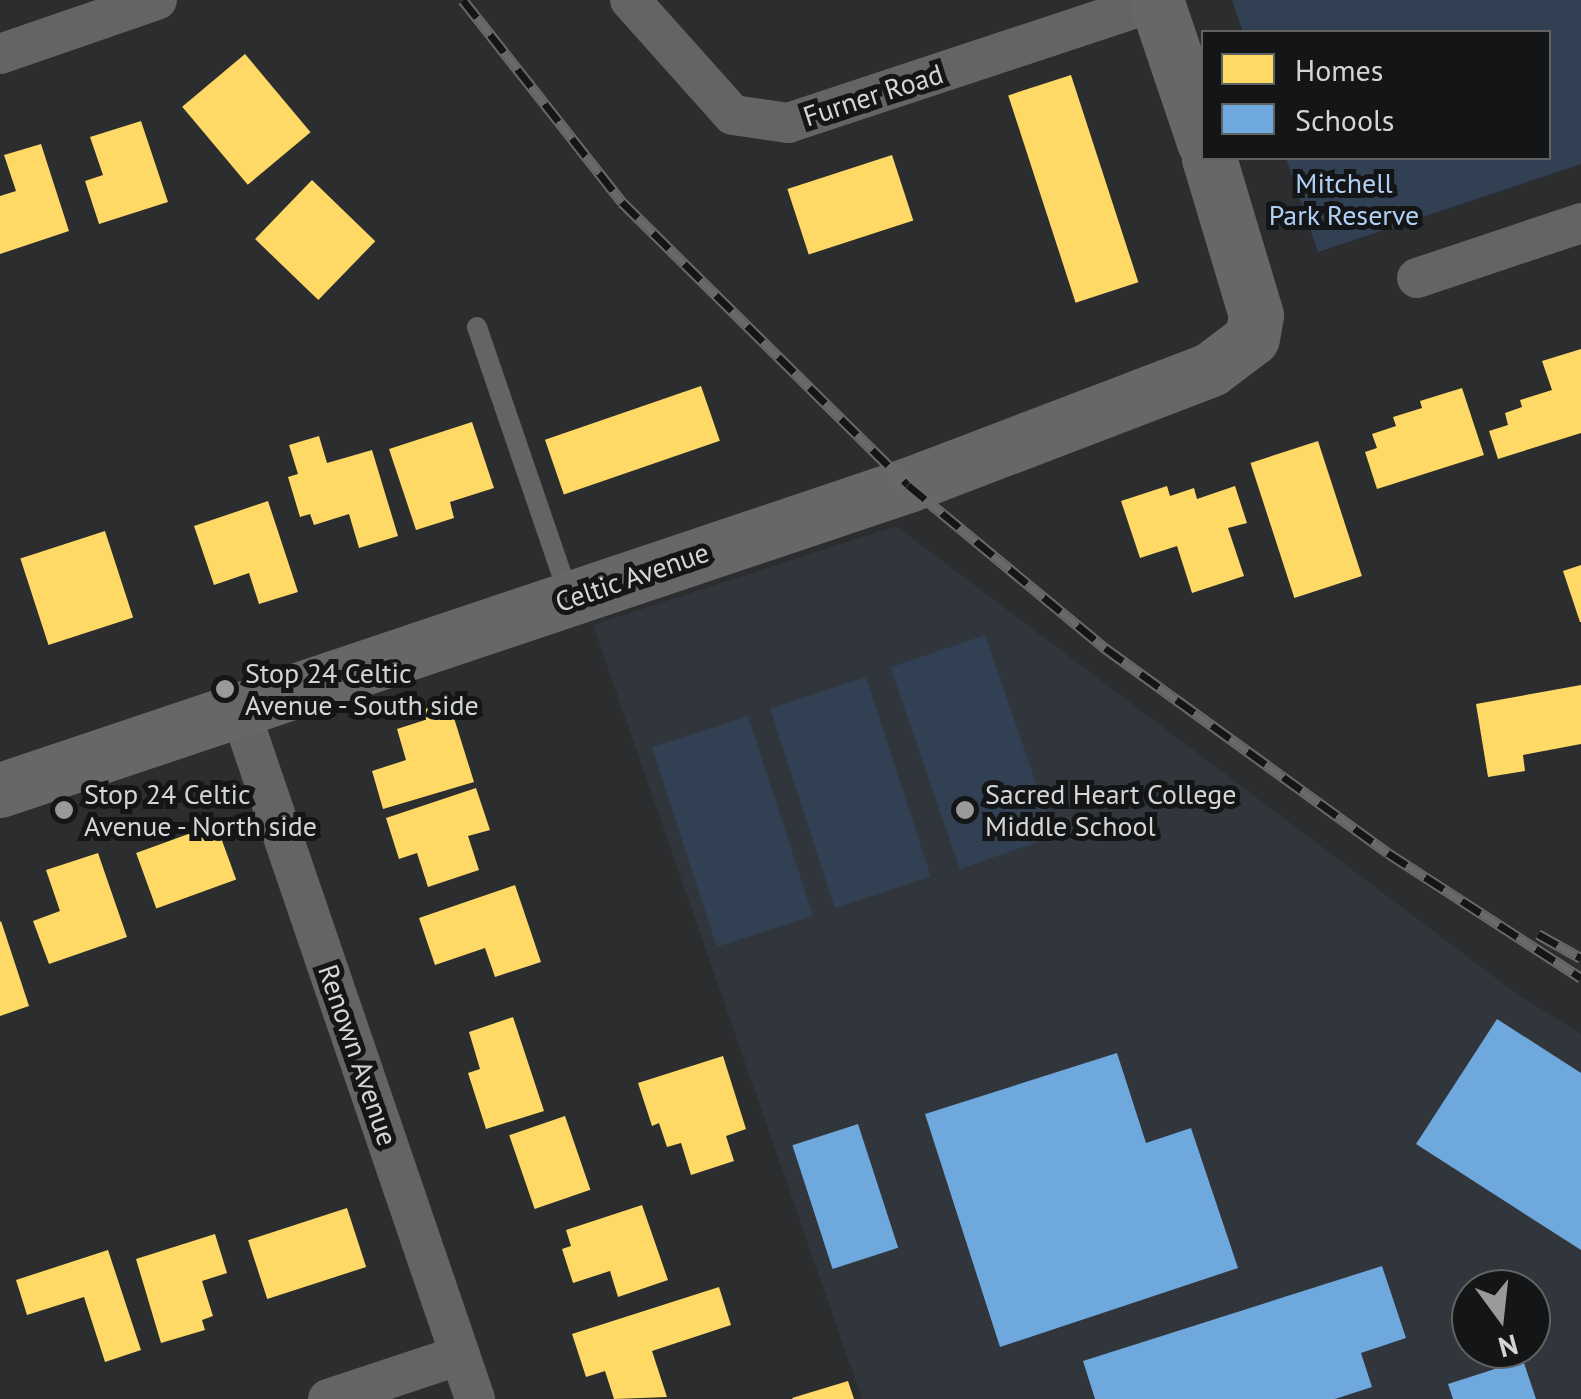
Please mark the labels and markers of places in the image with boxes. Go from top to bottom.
place label: Stop 24 Celtic Avenue - South side [245,656,483,722]
marker: Stop 24 Celtic Avenue - South side [214,678,236,700]
place label: Stop 24 Celtic Avenue - North side [84,777,322,843]
place label: Sacred Heart College Middle School [985,777,1236,843]
marker: Stop 24 Celtic Avenue - North side [53,799,75,821]
marker: Sacred Heart College Middle School [954,799,976,821]

